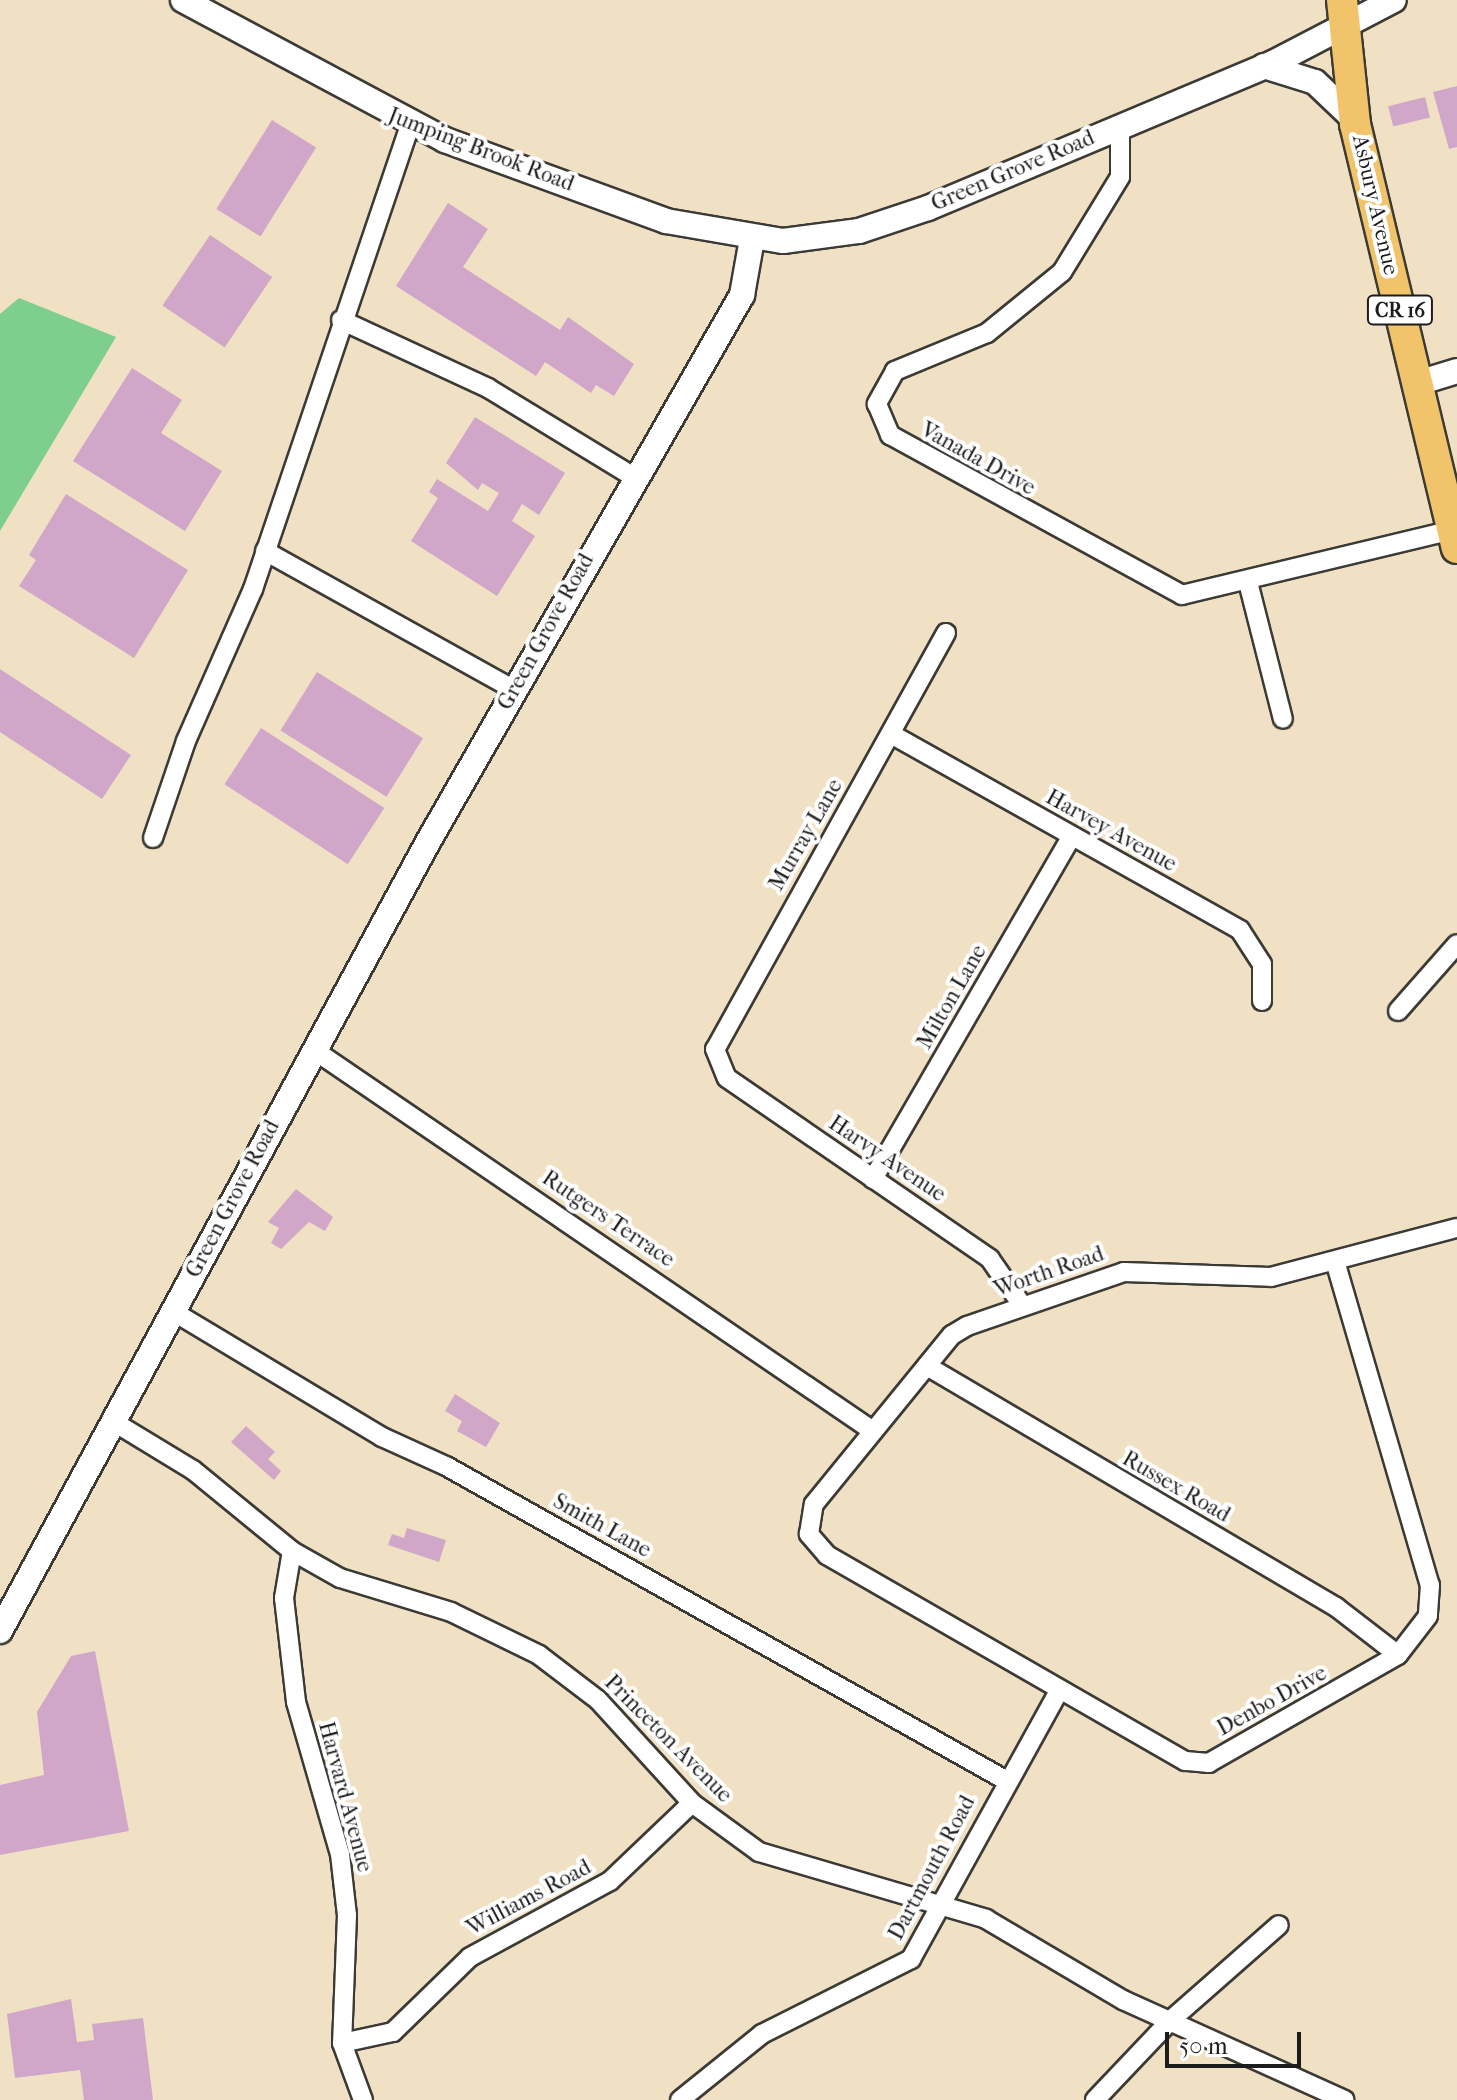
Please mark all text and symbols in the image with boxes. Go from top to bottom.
street label: Jumping Brook Road [384,102,578,198]
street label: Green Grove Road [927,125,1099,217]
street label: Asbury Avenue [1346,132,1404,278]
road number: CR 16 [1366,294,1434,326]
street label: Vanada Drive [916,417,1040,501]
street label: Green Grove Road [492,549,600,715]
street label: Murray Lane [763,775,849,895]
street label: Harvey Avenue [1041,784,1181,878]
street label: Milton Lane [912,940,992,1054]
street label: Harvy Avenue [823,1110,951,1208]
street label: Green Grove Road [180,1116,286,1282]
street label: Rutgers Terrace [537,1165,679,1273]
street label: Worth Road [991,1241,1107,1303]
street label: Russex Road [1117,1446,1235,1528]
street label: Smith Lane [548,1488,656,1564]
street label: Denbo Drive [1212,1660,1332,1742]
street label: Princeton Avenue [599,1670,737,1808]
street label: Harvard Avenue [312,1719,378,1875]
street label: Dartmouth Road [883,1791,981,1945]
street label: Williams Road [462,1854,596,1942]
scale bar [1169,2016,1305,2066]
text: 50 m [1179,2032,1228,2060]

